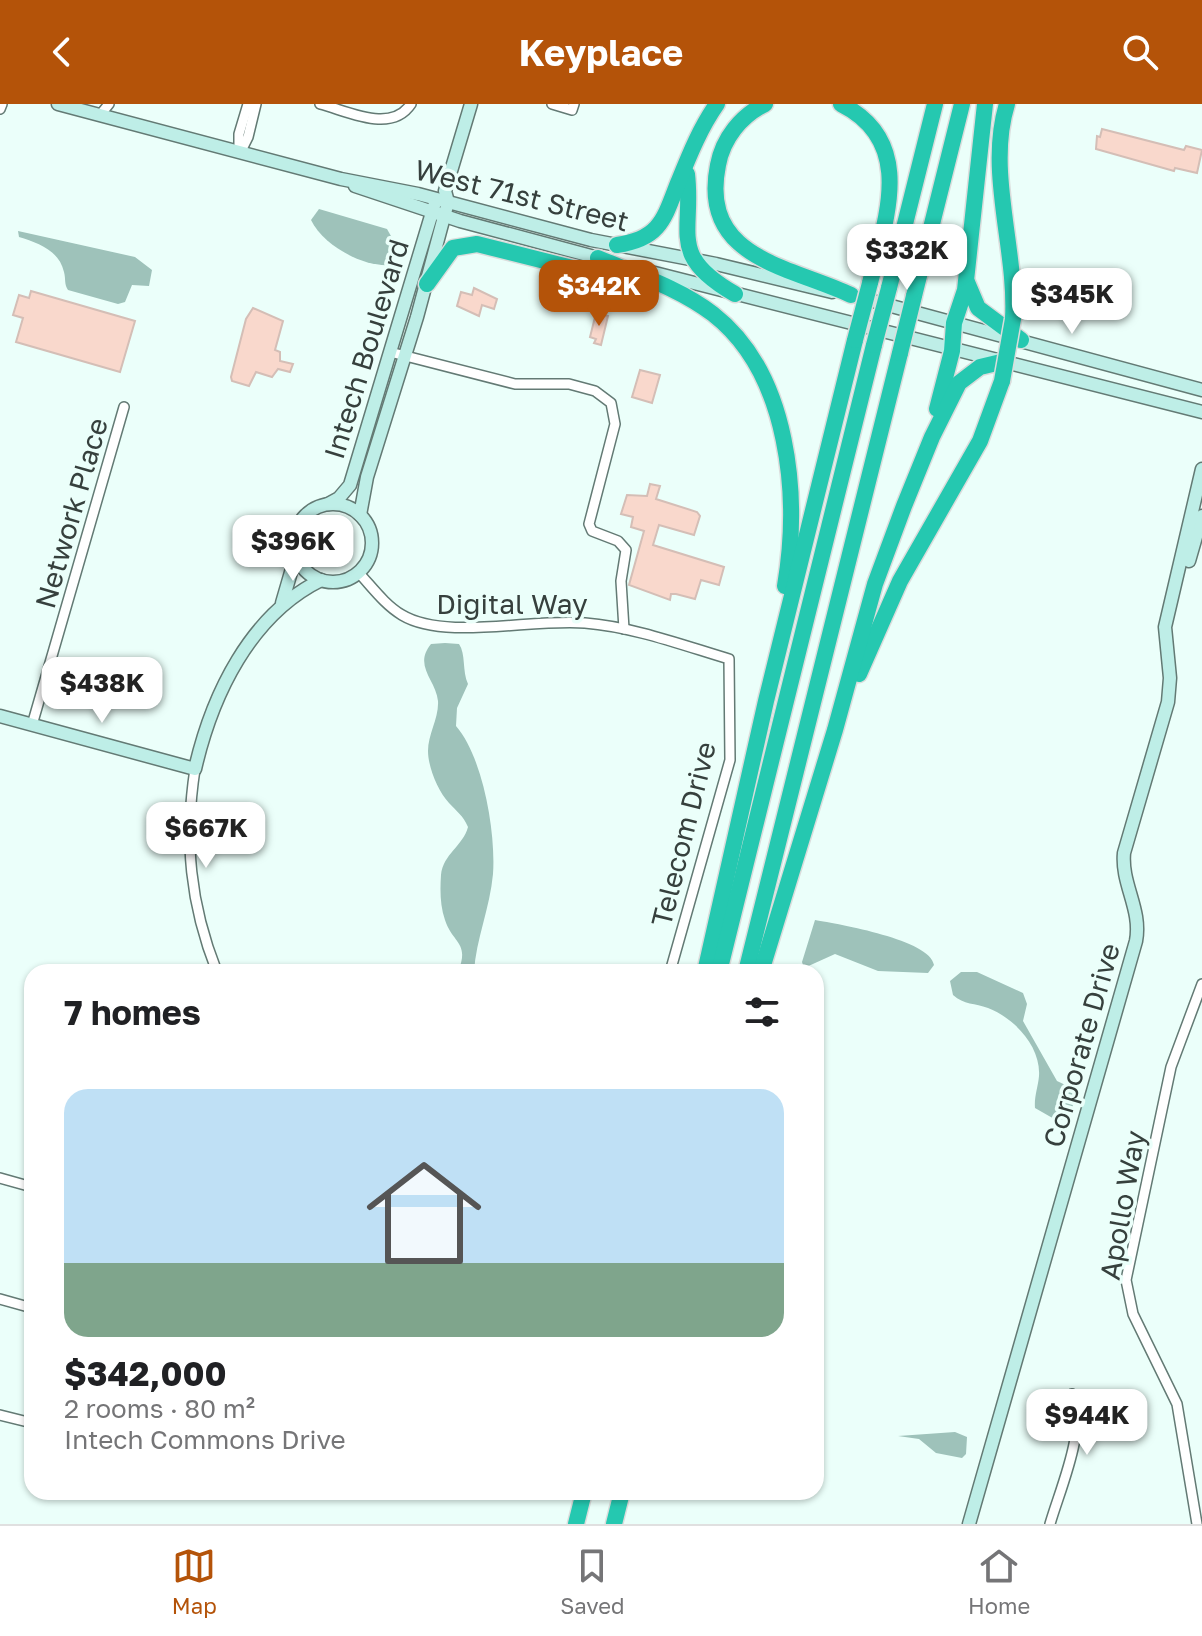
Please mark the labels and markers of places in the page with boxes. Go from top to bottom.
pin: $332K [851,224,963,292]
pin: $342K [543,260,655,328]
pin: $345K [1016,268,1128,336]
pin: $396K [237,515,349,583]
pin: $438K [46,657,158,725]
pin: $667K [150,802,262,870]
pin: $944K [1031,1389,1143,1457]

